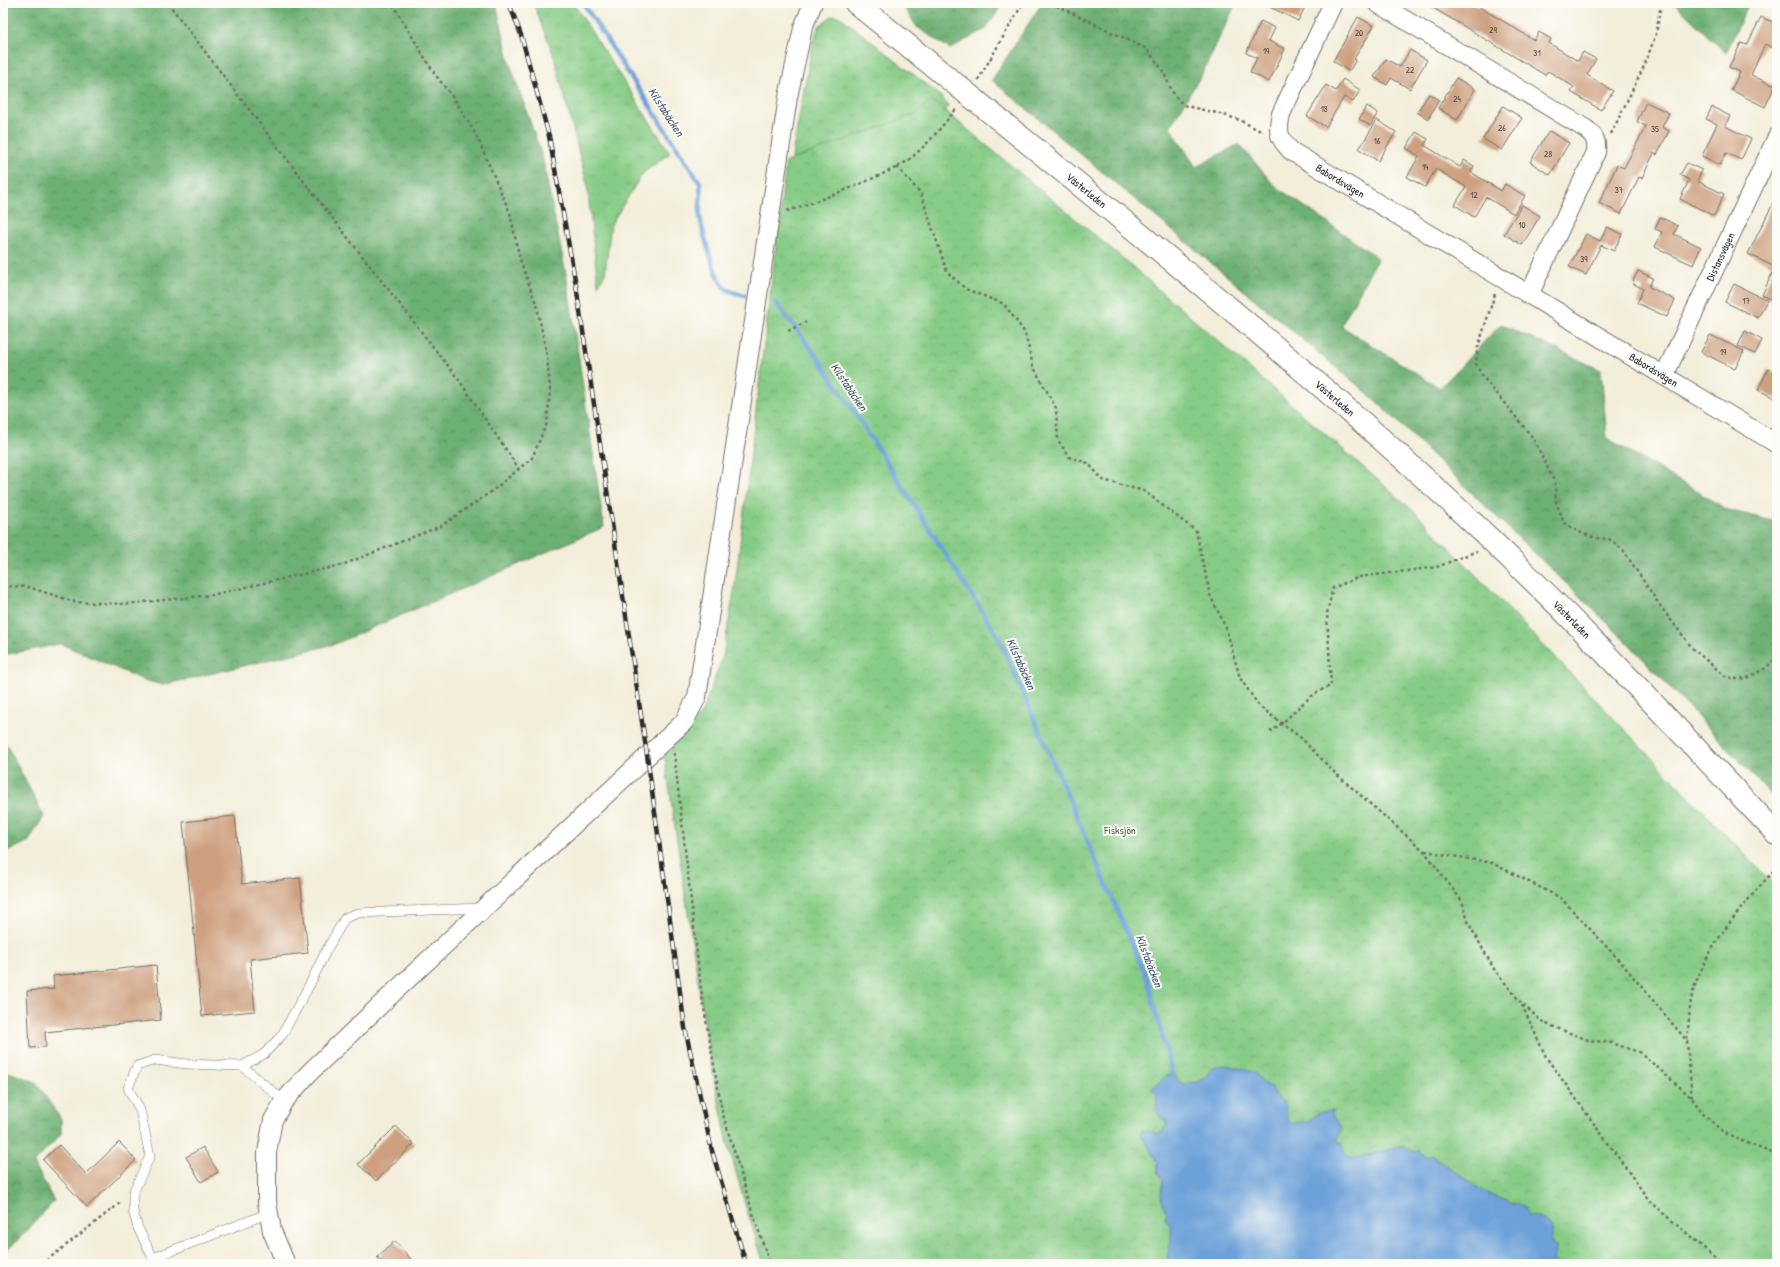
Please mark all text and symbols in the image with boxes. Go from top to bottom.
house number: 29 [1489,24,1497,36]
house number: 20 [1355,27,1363,39]
house number: 19 [1263,45,1270,57]
house number: 31 [1533,47,1541,59]
house number: 22 [1406,64,1415,76]
water label: Kilstabäcken [644,84,689,141]
house number: 24 [1453,93,1461,105]
house number: 18 [1320,103,1328,115]
house number: 26 [1498,122,1506,134]
house number: 35 [1651,123,1659,135]
house number: 16 [1374,135,1381,147]
house number: 28 [1544,148,1552,160]
street label: Babordsvägen [1313,161,1367,201]
house number: 14 [1422,161,1429,173]
street label: Västerleden [1063,170,1110,211]
house number: 37 [1615,184,1624,196]
house number: 12 [1470,189,1479,201]
house number: 10 [1518,219,1526,231]
street label: Distansvägen [1703,230,1738,283]
house number: 39 [1580,253,1588,265]
house number: 17 [1742,295,1750,307]
house number: 19 [1720,346,1727,358]
street label: Babordsvägen [1627,350,1681,390]
water label: Kilstabäcken [827,359,873,416]
street label: Västerleden [1312,377,1358,419]
street label: Västerleden [1550,597,1594,641]
water label: Kilstabäcken [1002,635,1041,694]
park label: Fisksjön [1103,823,1136,837]
water label: Kilstabäcken [1132,932,1168,991]

